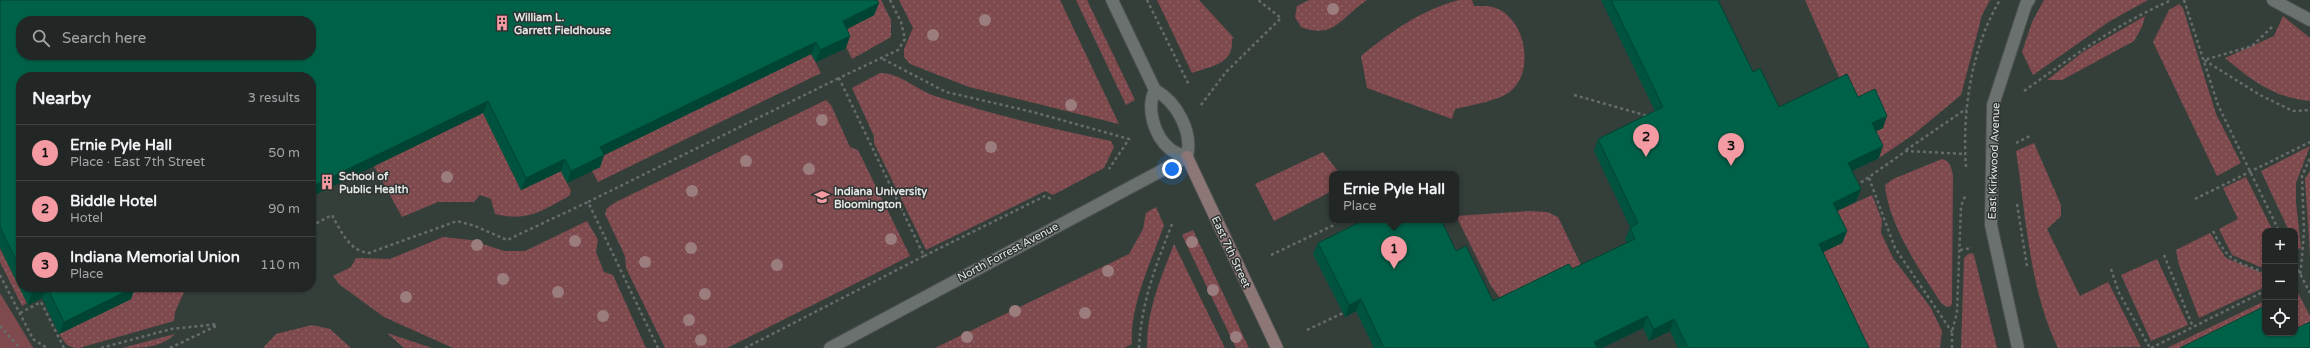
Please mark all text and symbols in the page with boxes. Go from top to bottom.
place label: William L. Garrett Fieldhouse [514,11,612,37]
building icon: William L. Garrett Fieldhouse [493,14,511,32]
search box [16,16,316,60]
icon: search [30,27,52,49]
text: Search here [62,29,146,47]
text: Nearby [32,88,91,109]
text: 3 results [248,90,300,106]
street label: East Kirkwood Avenue [1985,102,2003,220]
pin: 2 [1633,124,1659,157]
pin: 3 [1718,133,1744,166]
text: Ernie Pyle Hall [70,136,172,154]
text: 1 [41,145,49,161]
text: 50 m [268,145,300,161]
text: Place · East 7th Street [70,154,205,170]
your location [1162,159,1182,179]
place label: School of Public Health [339,170,409,196]
popup [1329,171,1459,223]
building icon: School of Public Health [318,173,336,191]
text: Ernie Pyle Hall [1343,180,1445,198]
place label: Indiana University Bloomington [834,185,927,212]
school or university icon: Indiana University Bloomington [813,188,831,206]
text: Biddle Hotel [70,192,157,210]
text: Place [1343,198,1376,214]
text: 2 [41,201,49,217]
text: 90 m [268,201,300,217]
text: Hotel [70,210,103,226]
street label: East 7th Street [1209,214,1253,290]
street label: North Forrest Avenue [955,220,1061,284]
map controls [2262,228,2298,336]
button: + [2262,228,2298,264]
pin: 1 [1381,236,1407,269]
text: Indiana Memorial Union [70,248,240,266]
text: 3 [41,257,49,273]
text: 110 m [260,257,300,273]
button: − [2262,264,2298,300]
text: Place [70,266,103,282]
button: locate [2262,300,2298,336]

